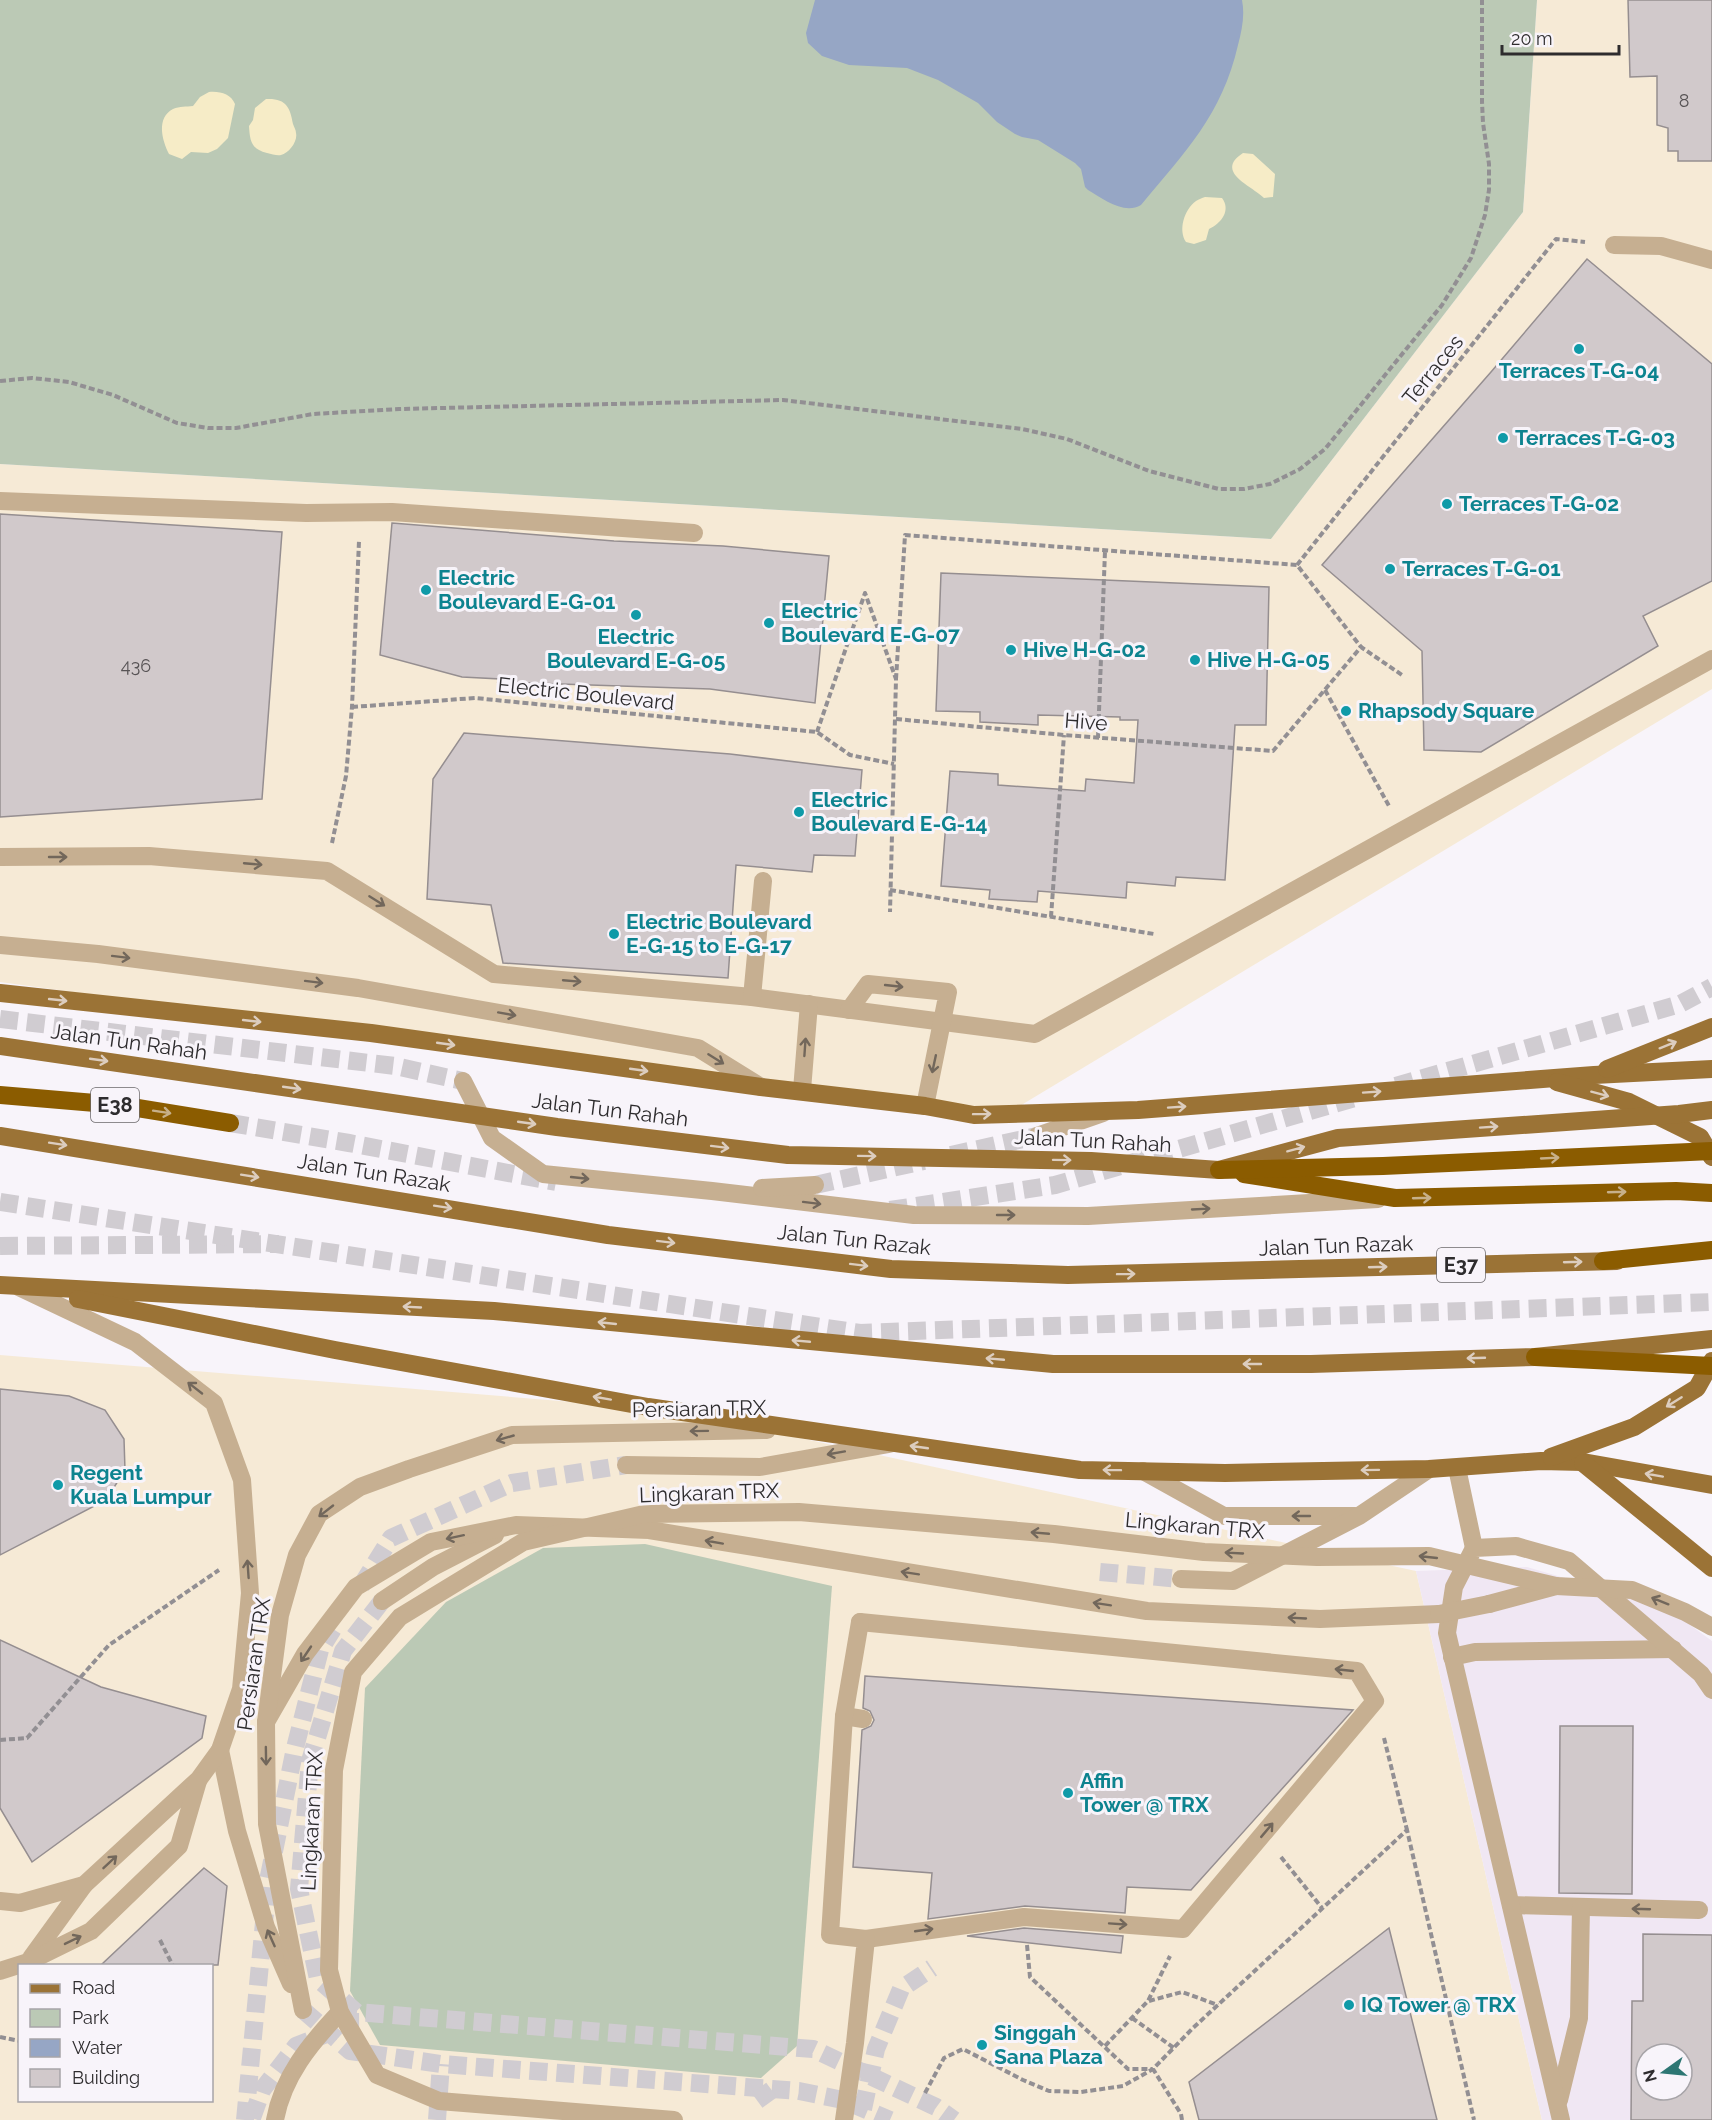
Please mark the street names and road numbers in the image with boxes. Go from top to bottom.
street label: Terraces [1397,330,1468,410]
street label: Electric Boulevard [497,672,676,715]
street label: Hive [1064,708,1108,735]
street label: Jalan Tun Rahah [49,1018,209,1065]
street label: Jalan Tun Rahah [530,1087,690,1132]
road number: E38 [91,1088,139,1122]
street label: Jalan Tun Rahah [1014,1124,1172,1157]
street label: Jalan Tun Razak [296,1148,452,1197]
street label: Jalan Tun Razak [776,1219,932,1260]
street label: Jalan Tun Razak [1258,1230,1414,1261]
road number: E37 [1437,1248,1485,1282]
street label: Persiaran TRX [632,1395,767,1422]
street label: Lingkaran TRX [639,1478,780,1507]
street label: Lingkaran TRX [1124,1507,1267,1544]
street label: Persiaran TRX [232,1595,275,1732]
street label: Lingkaran TRX [295,1750,328,1892]

